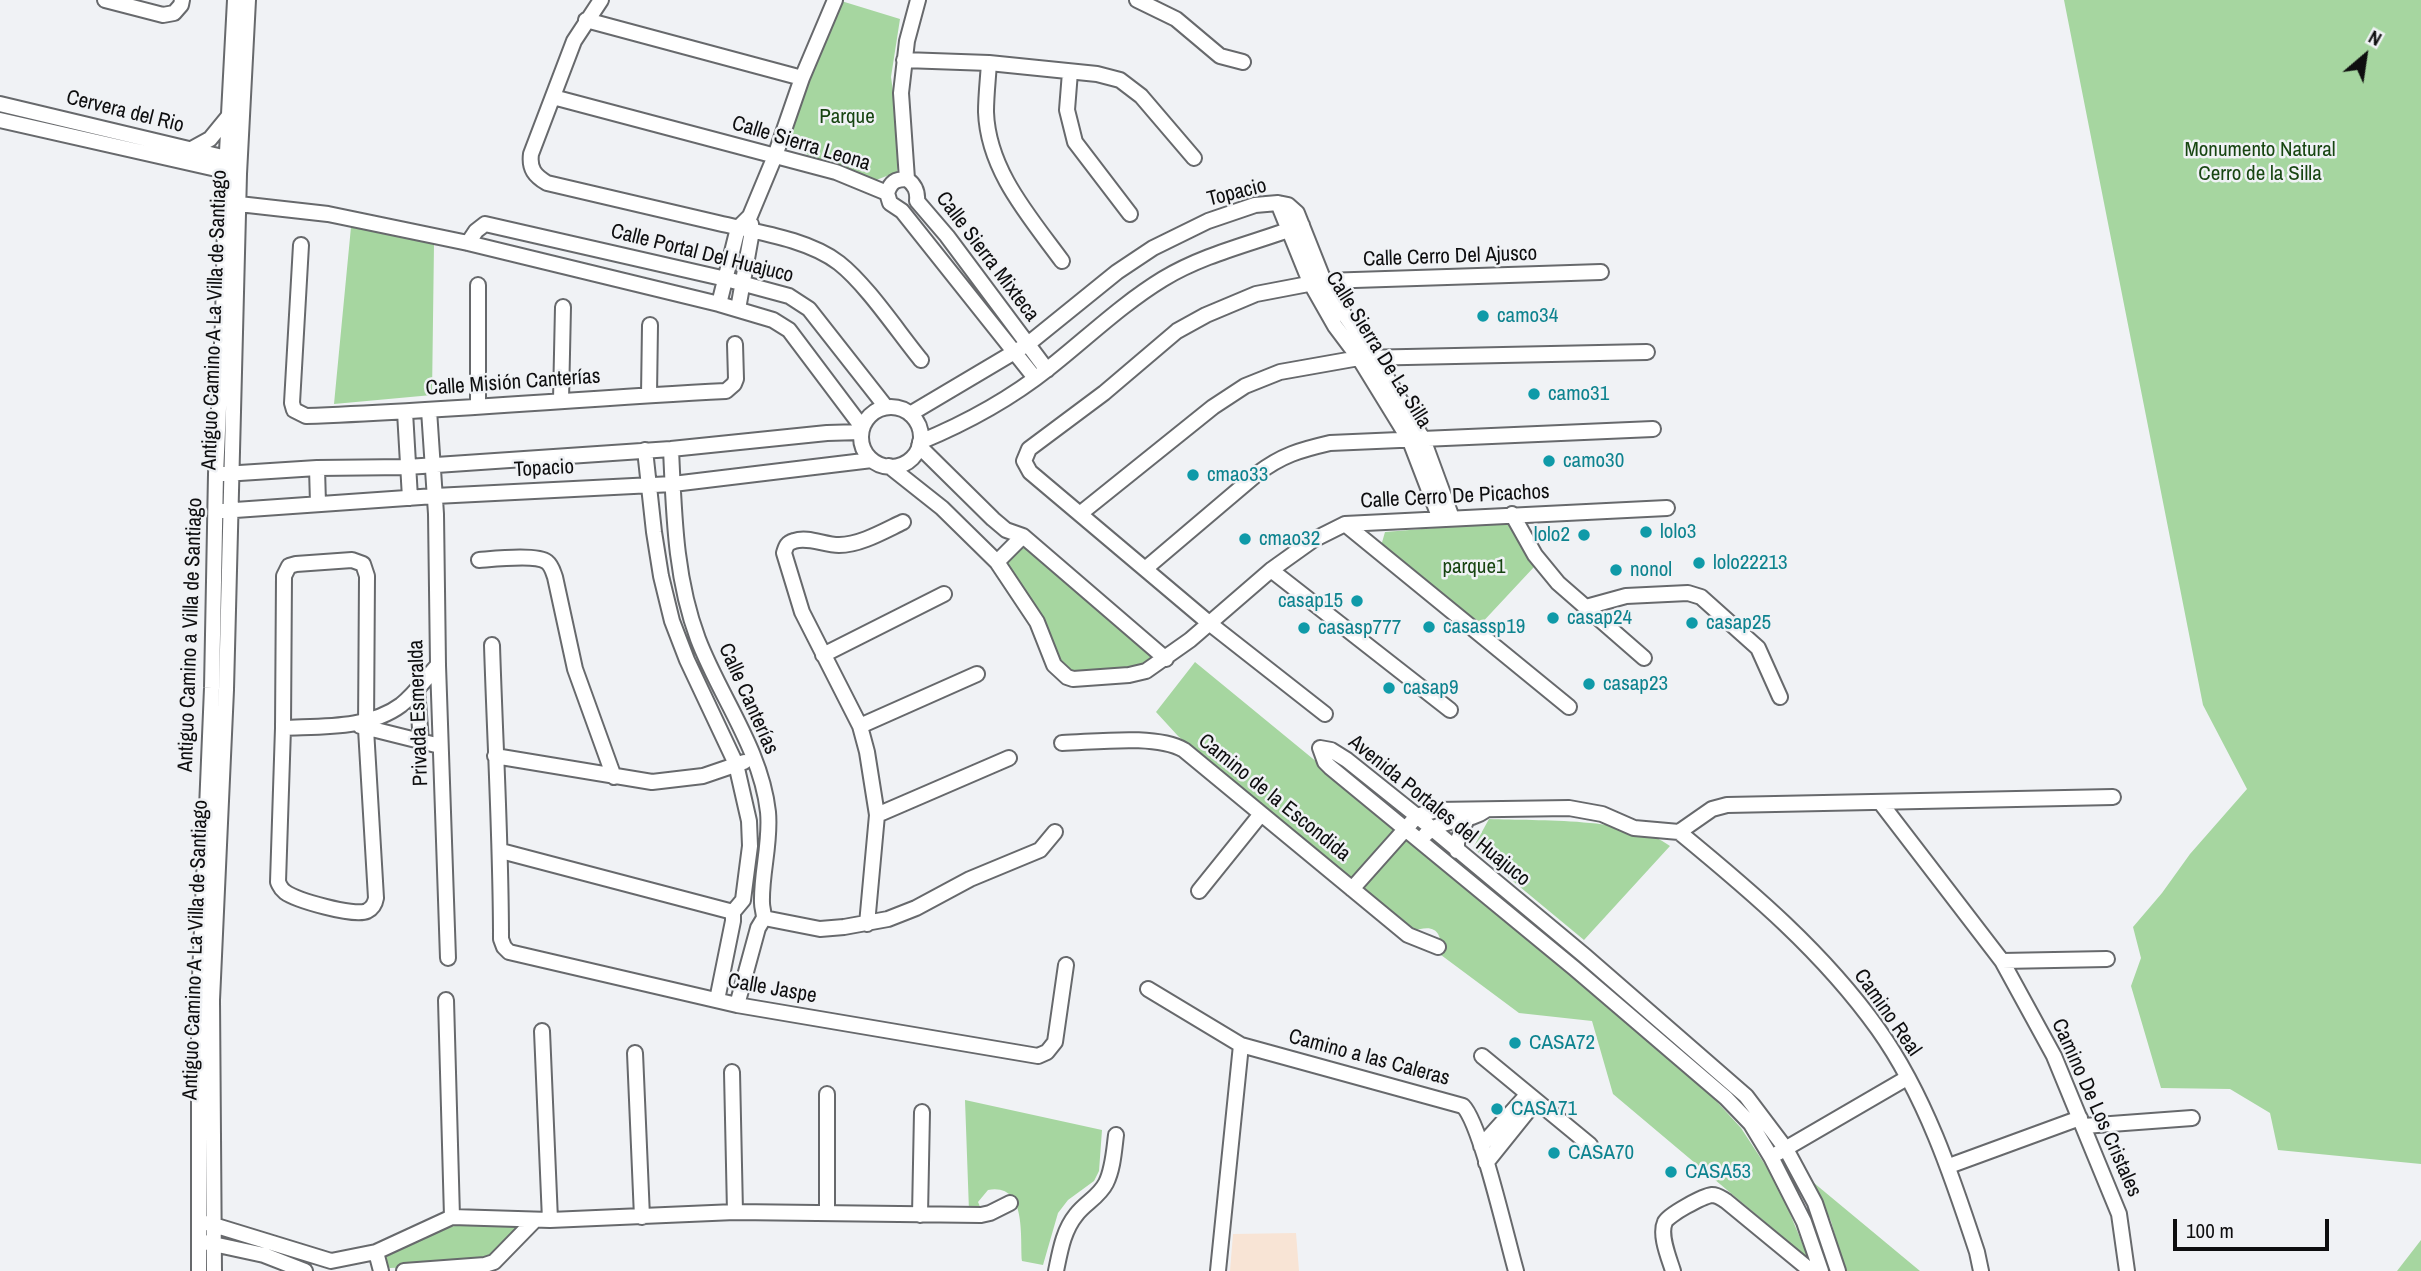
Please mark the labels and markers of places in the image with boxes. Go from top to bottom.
place label: camo34 [1497,303,1558,329]
marker: camo34 [1475,308,1491,324]
place label: camo31 [1548,381,1609,407]
marker: camo31 [1526,386,1542,402]
place label: camo30 [1563,448,1624,474]
marker: camo30 [1541,453,1557,469]
place label: cmao33 [1207,462,1268,488]
marker: cmao33 [1185,467,1201,483]
place label: lolo3 [1660,519,1696,545]
place label: lolo2 [1534,522,1570,548]
marker: lolo3 [1638,524,1654,540]
place label: cmao32 [1259,526,1320,552]
marker: lolo2 [1576,527,1592,543]
marker: cmao32 [1237,531,1253,547]
place label: lolo22213 [1713,550,1788,576]
marker: lolo22213 [1691,555,1707,571]
place label: nonol [1630,557,1672,583]
marker: nonol [1608,562,1624,578]
place label: casap15 [1278,588,1343,614]
marker: casap15 [1349,593,1365,609]
place label: casap24 [1567,605,1632,631]
marker: casap24 [1545,610,1561,626]
place label: casap25 [1706,610,1771,636]
place label: casassp19 [1443,614,1525,640]
place label: casasp777 [1318,615,1401,641]
marker: casap25 [1684,615,1700,631]
marker: casassp19 [1421,619,1437,635]
marker: casasp777 [1296,620,1312,636]
place label: casap23 [1603,671,1668,697]
place label: casap9 [1403,675,1459,701]
marker: casap23 [1581,676,1597,692]
marker: casap9 [1381,680,1397,696]
place label: CASA72 [1529,1030,1595,1056]
marker: CASA72 [1507,1035,1523,1051]
place label: CASA71 [1511,1096,1577,1122]
marker: CASA71 [1489,1101,1505,1117]
place label: CASA70 [1568,1140,1634,1166]
marker: CASA70 [1546,1145,1562,1161]
place label: CASA53 [1685,1159,1751,1185]
marker: CASA53 [1663,1164,1679,1180]

